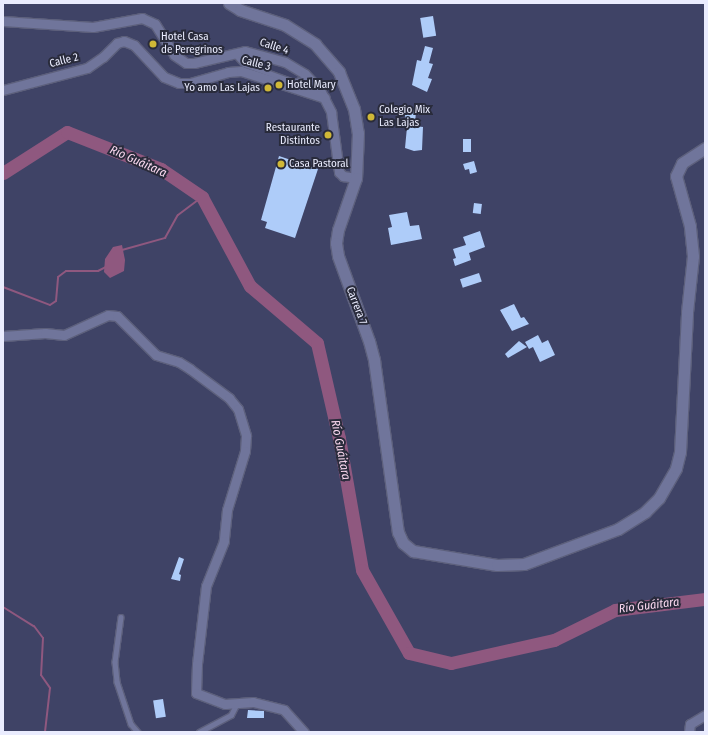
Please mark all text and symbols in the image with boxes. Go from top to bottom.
place label: Hotel Casa de Peregrinos [161,31,223,57]
street label: Calle 4 [258,36,290,58]
marker: Hotel Casa de Peregrinos [148,39,158,49]
street label: Calle 2 [48,51,80,71]
street label: Calle 3 [240,54,272,74]
place label: Hotel Mary [287,78,336,92]
marker: Hotel Mary [274,80,284,90]
place label: Yo amo Las Lajas [184,81,260,95]
marker: Yo amo Las Lajas [263,83,273,93]
place label: Colegio Mix Las Lajas [379,104,430,130]
marker: Colegio Mix Las Lajas [366,112,376,122]
place label: Restaurante Distintos [266,122,320,148]
marker: Restaurante Distintos [323,130,333,140]
water label: Río Guáitara [107,143,169,181]
place label: Casa Pastoral [289,157,348,171]
marker: Casa Pastoral [276,159,286,169]
street label: Carrera 7 [343,285,369,327]
water label: Río Guáitara [327,419,353,481]
water label: Río Guáitara [618,595,680,617]

